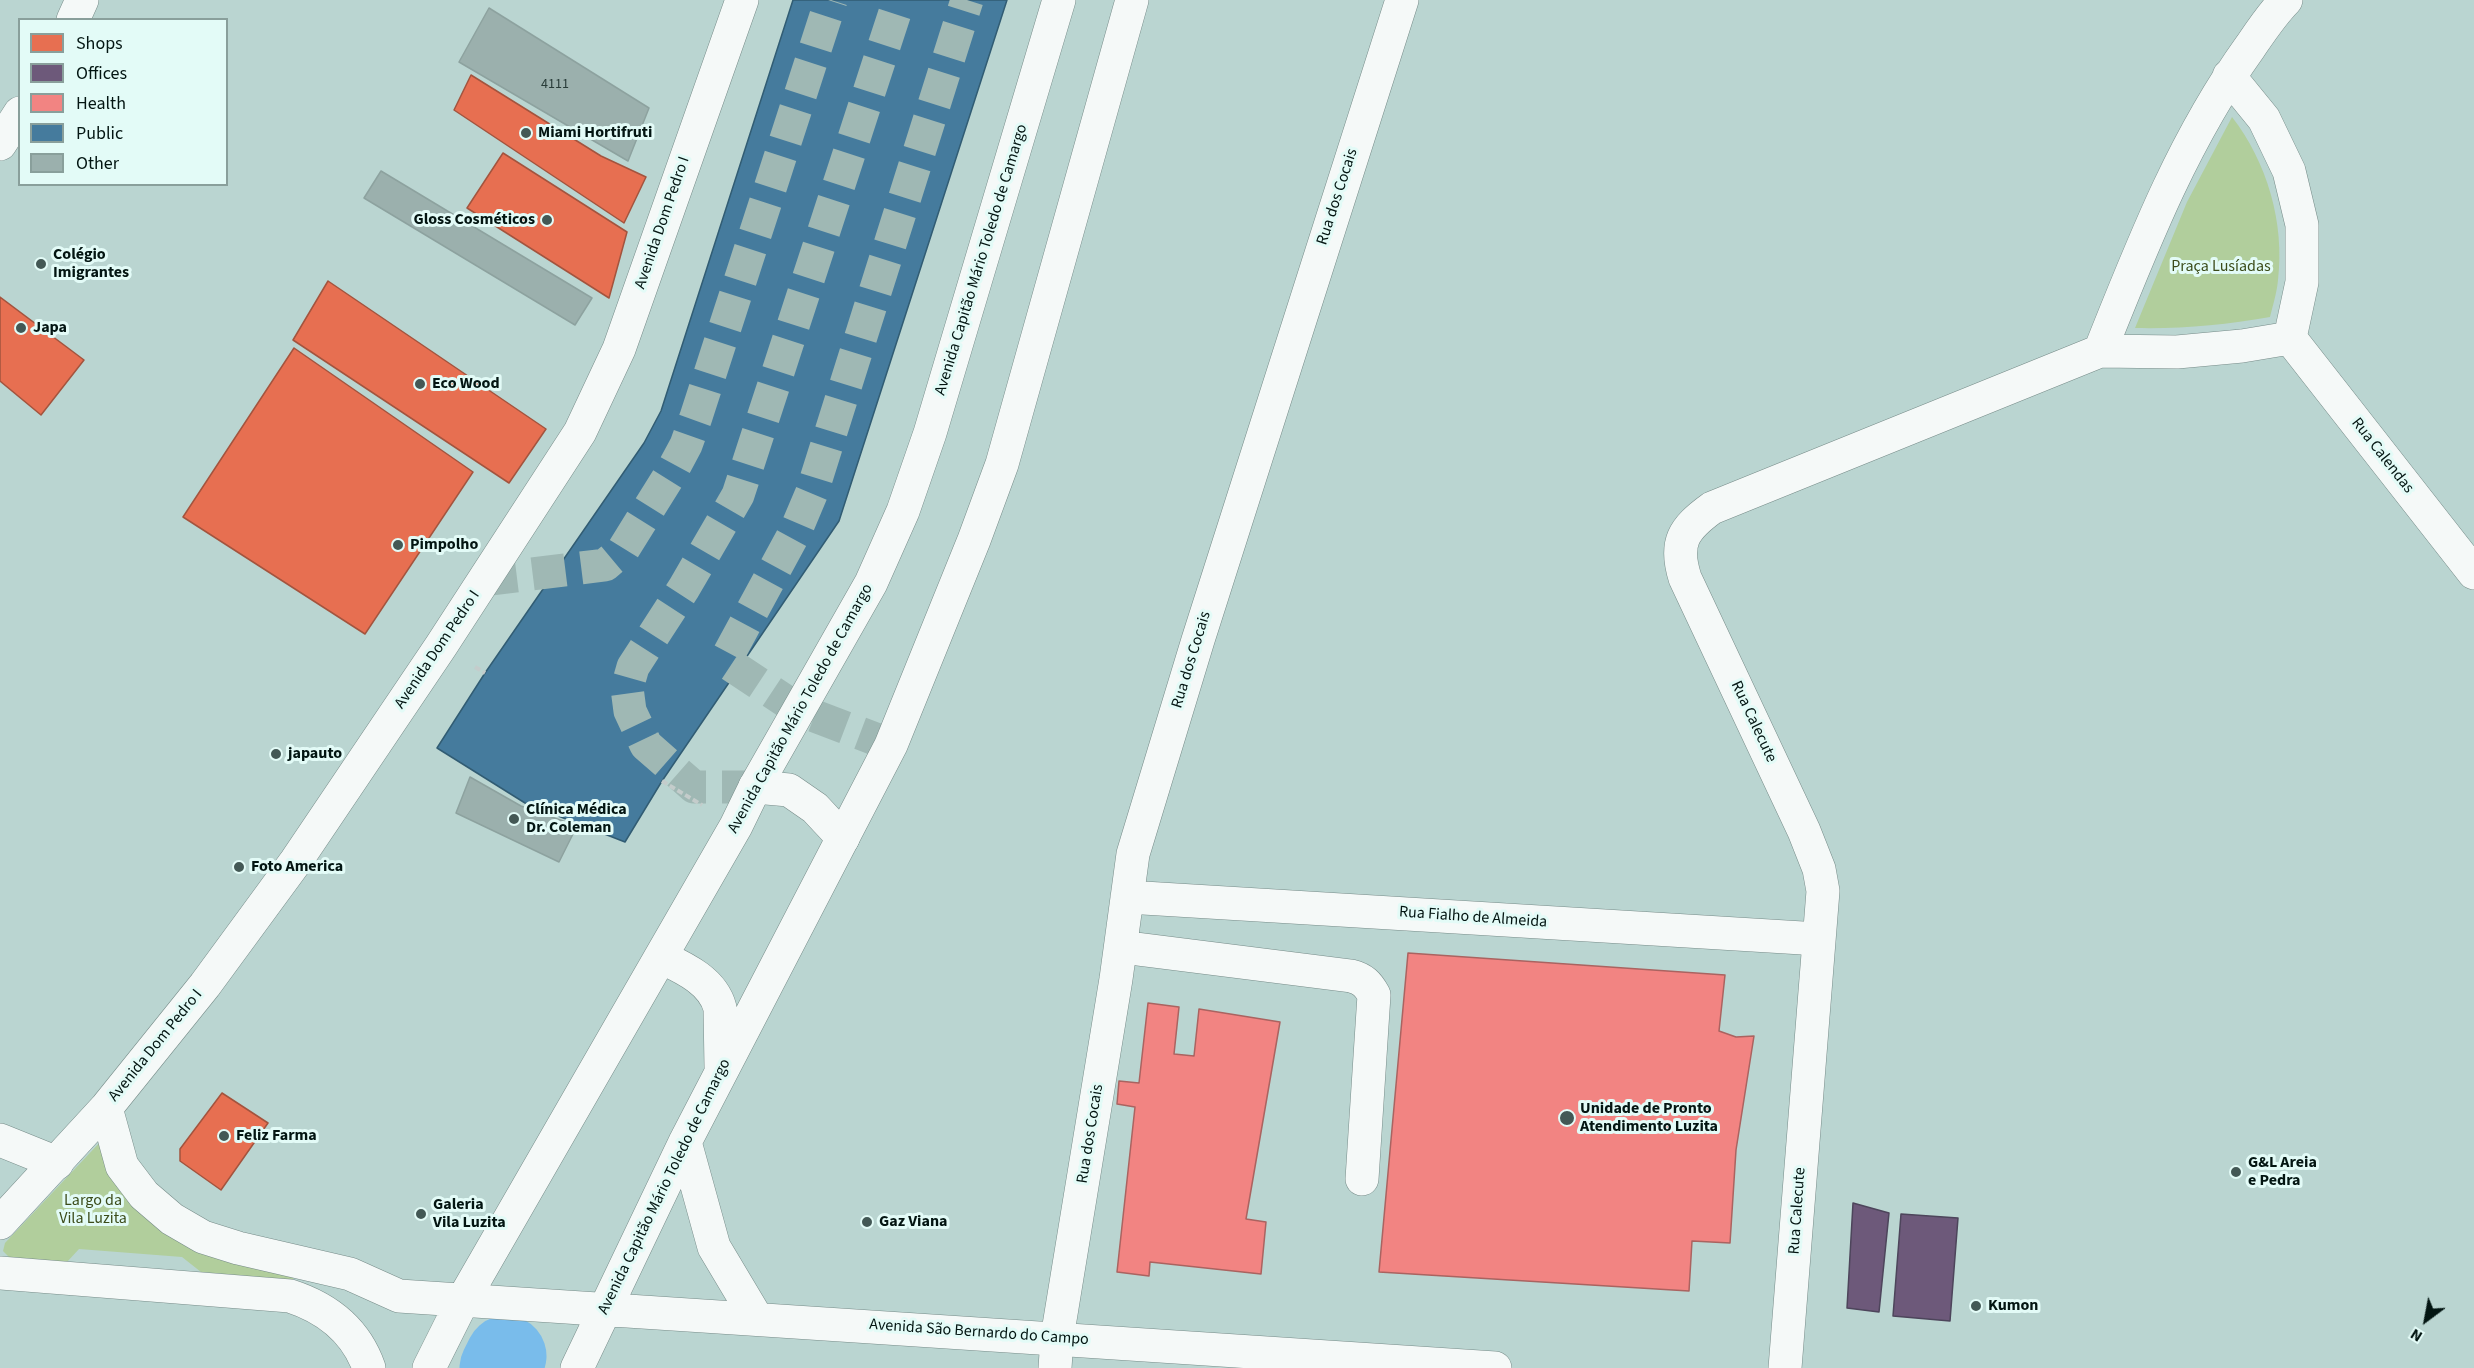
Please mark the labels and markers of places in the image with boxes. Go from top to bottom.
place label: Miami Hortifruti [538,123,652,143]
marker: Miami Hortifruti [519,126,533,140]
place label: Gloss Cosméticos [414,210,535,230]
marker: Gloss Cosméticos [540,213,554,227]
place label: Colégio Imigrantes [53,245,129,283]
marker: Colégio Imigrantes [34,257,48,271]
place label: Japa [33,318,67,338]
marker: Japa [14,321,28,335]
place label: Eco Wood [432,374,500,394]
marker: Eco Wood [413,377,427,391]
place label: Pimpolho [410,535,478,555]
marker: Pimpolho [391,538,405,552]
place label: japauto [288,744,342,764]
marker: japauto [269,747,283,761]
place label: Clínica Médica Dr. Coleman [526,800,627,838]
marker: Clínica Médica Dr. Coleman [507,812,521,826]
place label: Foto America [251,857,343,877]
marker: Foto America [232,860,246,874]
place label: Unidade de Pronto Atendimento Luzita [1580,1099,1718,1137]
marker: Unidade de Pronto Atendimento Luzita [1558,1109,1576,1127]
place label: Feliz Farma [236,1126,317,1146]
marker: Feliz Farma [217,1129,231,1143]
place label: G&L Areia e Pedra [2248,1153,2317,1191]
marker: G&L Areia e Pedra [2229,1165,2243,1179]
place label: Galeria Vila Luzita [433,1195,506,1233]
marker: Galeria Vila Luzita [414,1207,428,1221]
place label: Gaz Viana [879,1212,948,1232]
marker: Gaz Viana [860,1215,874,1229]
place label: Kumon [1988,1296,2038,1316]
marker: Kumon [1969,1299,1983,1313]

